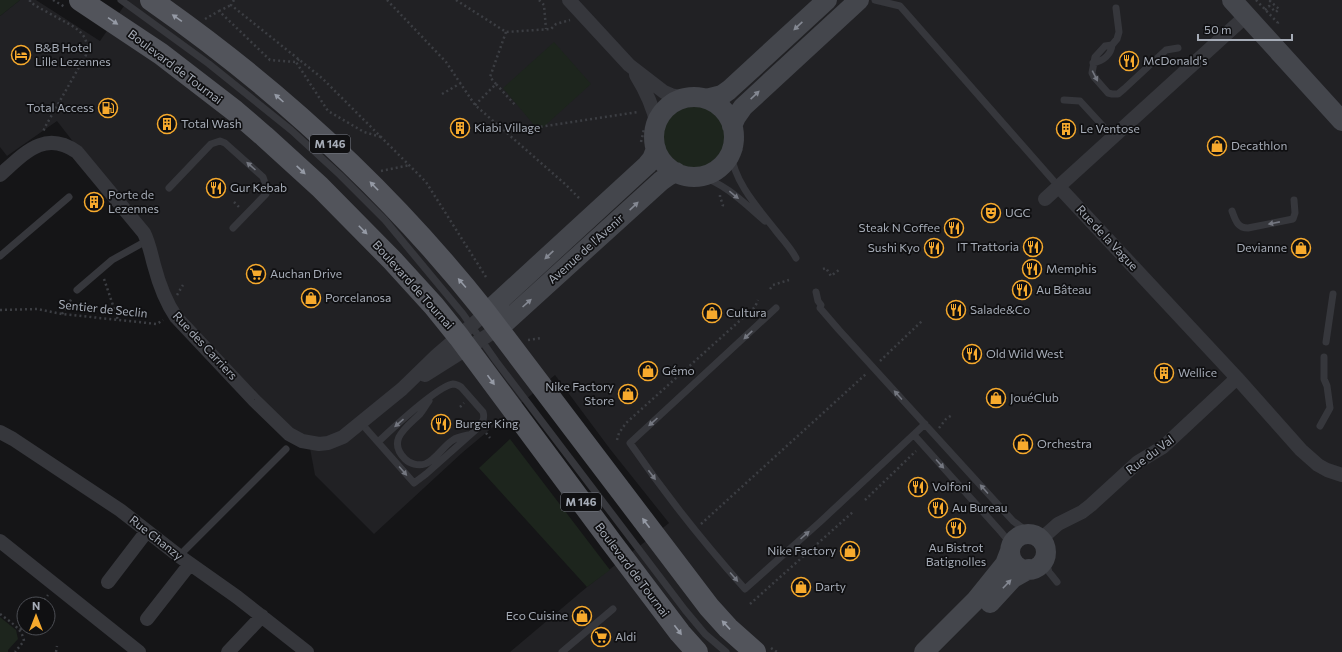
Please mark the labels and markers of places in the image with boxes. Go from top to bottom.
place label: B&B Hotel Lille Lezennes [35,40,111,68]
hotel icon: B&B Hotel Lille Lezennes [10,44,32,66]
restaurant icon: McDonald's [1118,50,1140,72]
place label: McDonald's [1143,53,1207,67]
fuel station icon: Total Access [97,97,119,119]
place label: Total Access [27,100,94,114]
building icon: Total Wash [156,113,178,135]
place label: Total Wash [181,116,242,130]
building icon: Kiabi Village [449,117,471,139]
building icon: Le Ventose [1055,118,1077,140]
place label: Kiabi Village [474,120,540,134]
place label: Le Ventose [1080,121,1140,135]
shop icon: Decathlon [1206,135,1228,157]
place label: Decathlon [1231,138,1287,152]
restaurant icon: Gur Kebab [205,177,227,199]
place label: Gur Kebab [230,180,287,194]
place label: Porte de Lezennes [108,187,159,215]
building icon: Porte de Lezennes [83,191,105,213]
theatre icon: UGC [980,202,1002,224]
place label: UGC [1005,205,1031,219]
restaurant icon: Steak N Coffee [943,217,965,239]
place label: Steak N Coffee [859,220,940,234]
restaurant icon: IT Trattoria [1022,236,1044,258]
restaurant icon: Sushi Kyo [923,237,945,259]
shop icon: Devianne [1290,237,1312,259]
place label: IT Trattoria [957,239,1019,253]
place label: Sushi Kyo [868,240,920,254]
place label: Devianne [1236,240,1287,254]
restaurant icon: Memphis [1021,258,1043,280]
place label: Memphis [1046,261,1097,275]
supermarket icon: Auchan Drive [245,263,267,285]
place label: Auchan Drive [270,266,342,280]
restaurant icon: Au Bâteau [1011,279,1033,301]
place label: Au Bâteau [1036,282,1091,296]
shop icon: Porcelanosa [300,287,322,309]
place label: Porcelanosa [325,290,391,304]
restaurant icon: Salade&Co [945,299,967,321]
shop icon: Cultura [701,302,723,324]
place label: Salade&Co [970,302,1030,316]
place label: Cultura [726,305,767,319]
restaurant icon: Old Wild West [961,343,983,365]
place label: Old Wild West [986,346,1064,360]
shop icon: Gémo [637,360,659,382]
building icon: Wellice [1153,362,1175,384]
place label: Gémo [662,363,695,377]
place label: Wellice [1178,365,1217,379]
place label: Nike Factory Store [545,379,614,407]
shop icon: Nike Factory Store [617,383,639,405]
shop icon: JouéClub [985,387,1007,409]
place label: JouéClub [1010,390,1059,405]
restaurant icon: Burger King [430,413,452,435]
place label: Burger King [455,416,519,430]
shop icon: Orchestra [1012,433,1034,455]
place label: Orchestra [1037,436,1092,450]
restaurant icon: Volfoni [907,476,929,498]
place label: Volfoni [932,479,971,493]
restaurant icon: Au Bureau [927,497,949,519]
place label: Au Bureau [952,500,1008,514]
restaurant icon: Au Bistrot Batignolles [945,517,967,539]
shop icon: Nike Factory [839,540,861,562]
place label: Au Bistrot Batignolles [926,540,986,568]
place label: Nike Factory [767,543,836,557]
shop icon: Darty [790,576,812,598]
place label: Darty [815,579,846,593]
shop icon: Eco Cuisine [571,605,593,627]
place label: Eco Cuisine [506,608,568,622]
supermarket icon: Aldi [590,626,612,648]
place label: Aldi [615,629,636,643]

